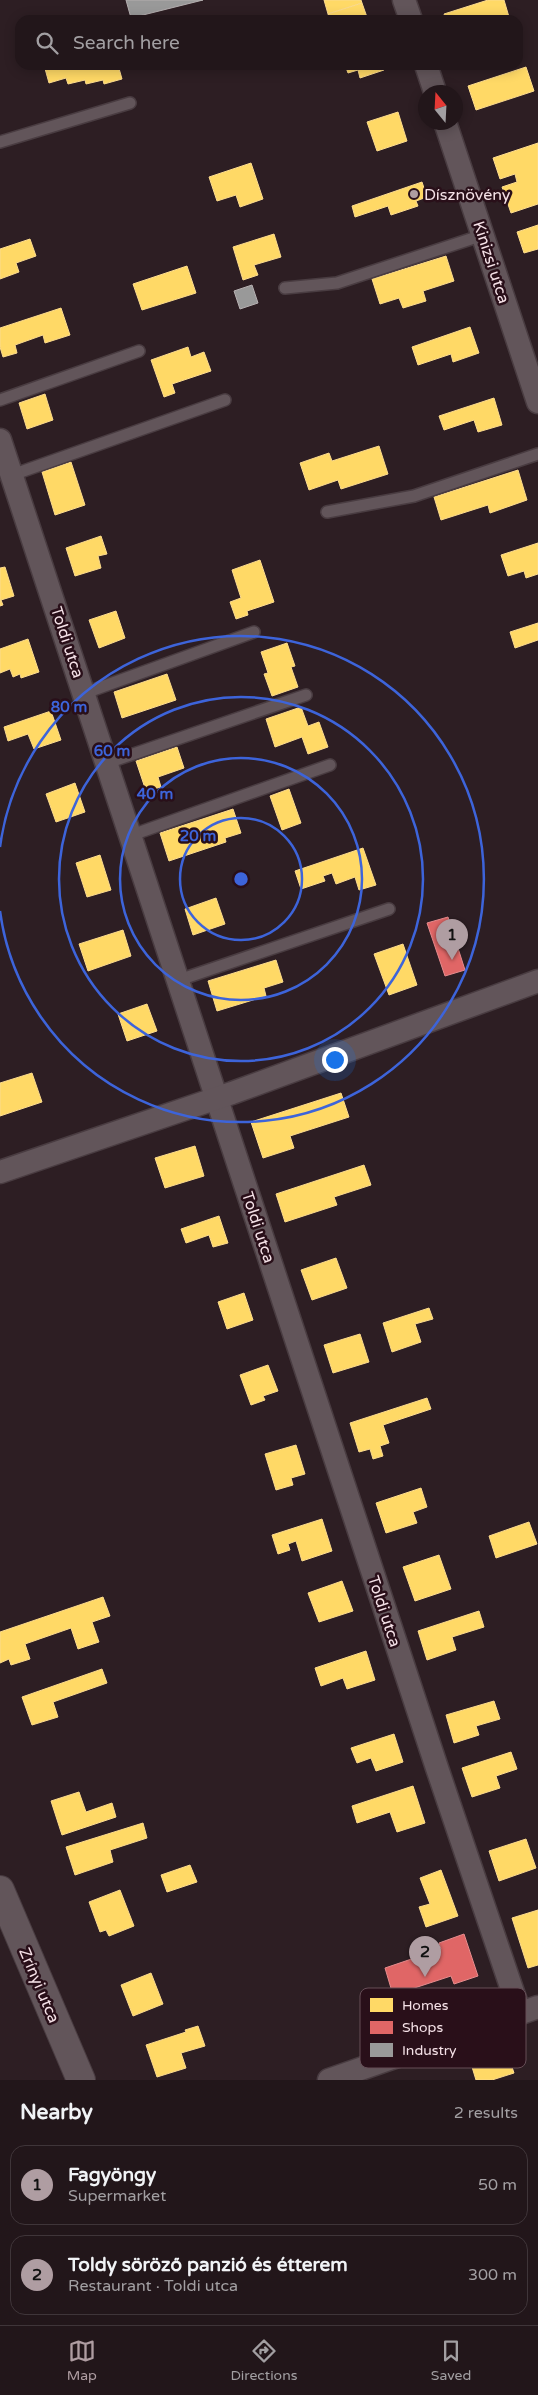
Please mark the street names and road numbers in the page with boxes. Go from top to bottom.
street label: Kinizsi utca [468,219,514,306]
street label: Toldi utca [46,604,88,681]
street label: Toldi utca [237,1189,279,1266]
street label: Toldi utca [363,1573,405,1650]
street label: Zrínyi utca [14,1945,64,2026]

